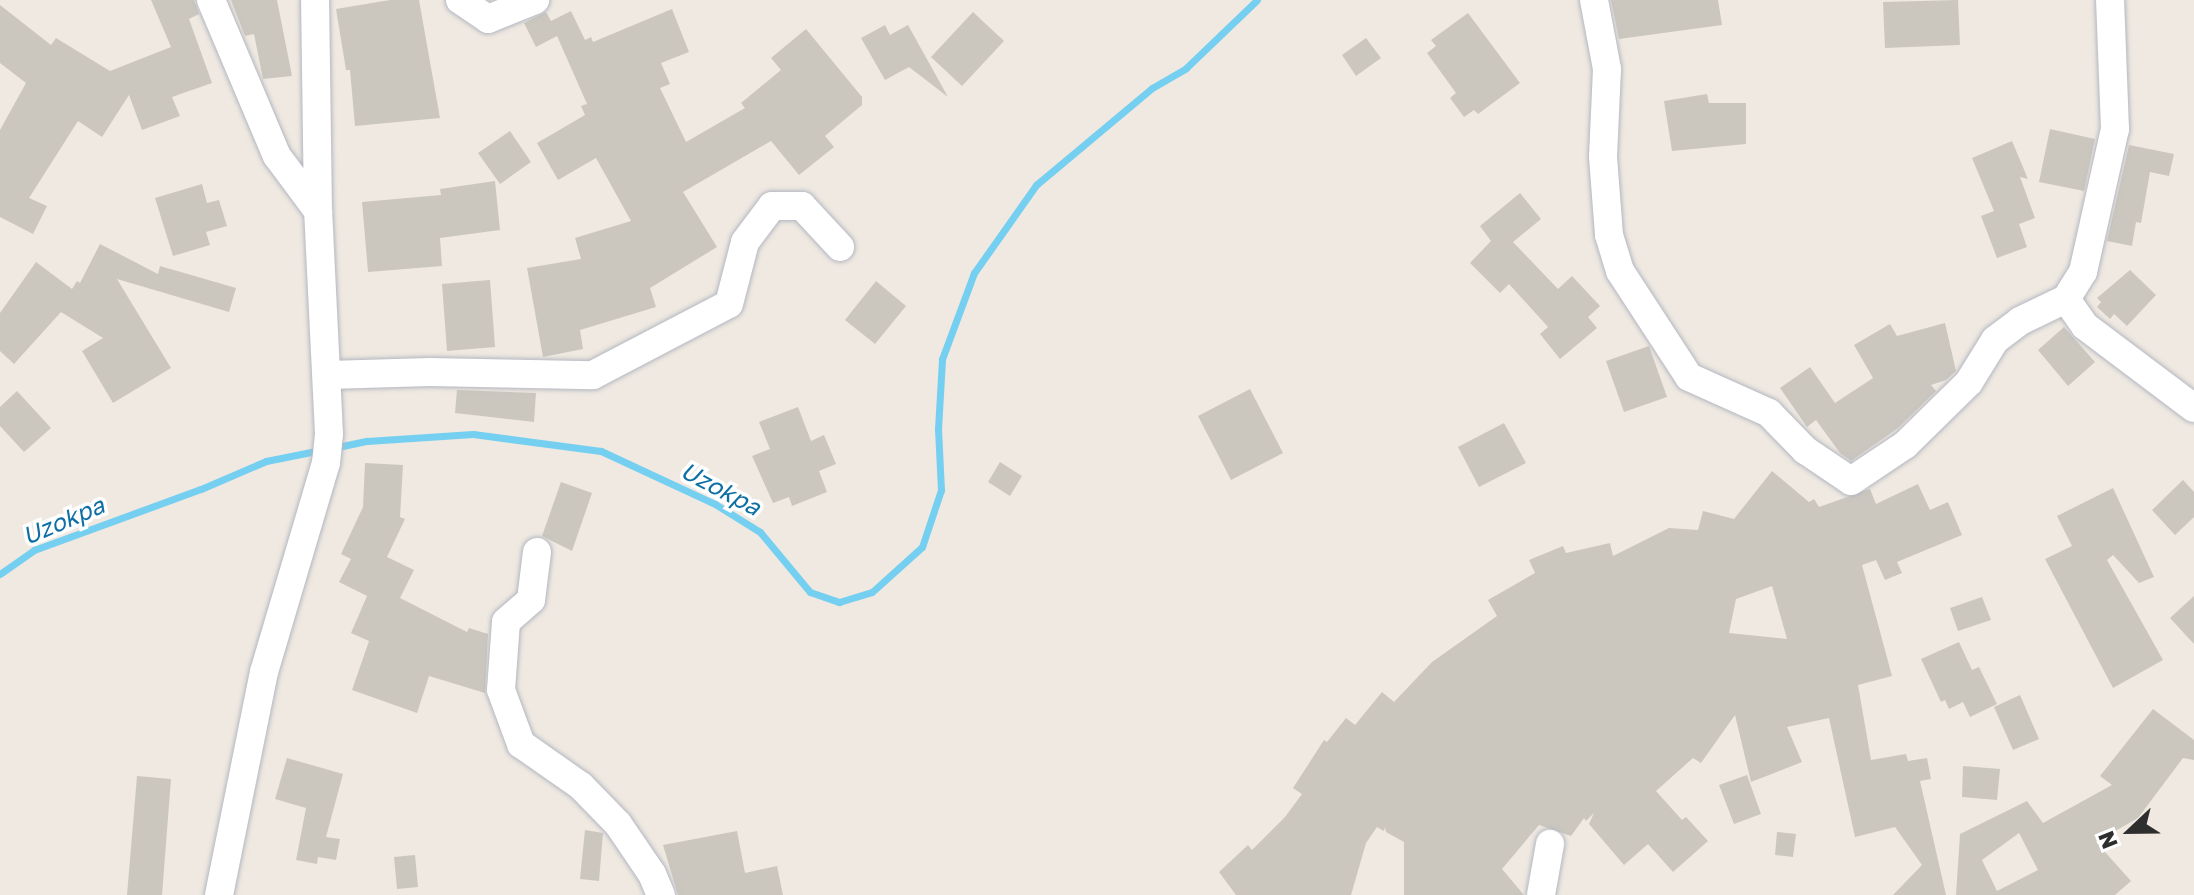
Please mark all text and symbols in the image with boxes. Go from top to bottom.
water label: Uzokpa [676,455,766,521]
water label: Uzokpa [18,490,108,550]
north arrow [2090,791,2170,871]
text: N [2092,827,2123,853]

